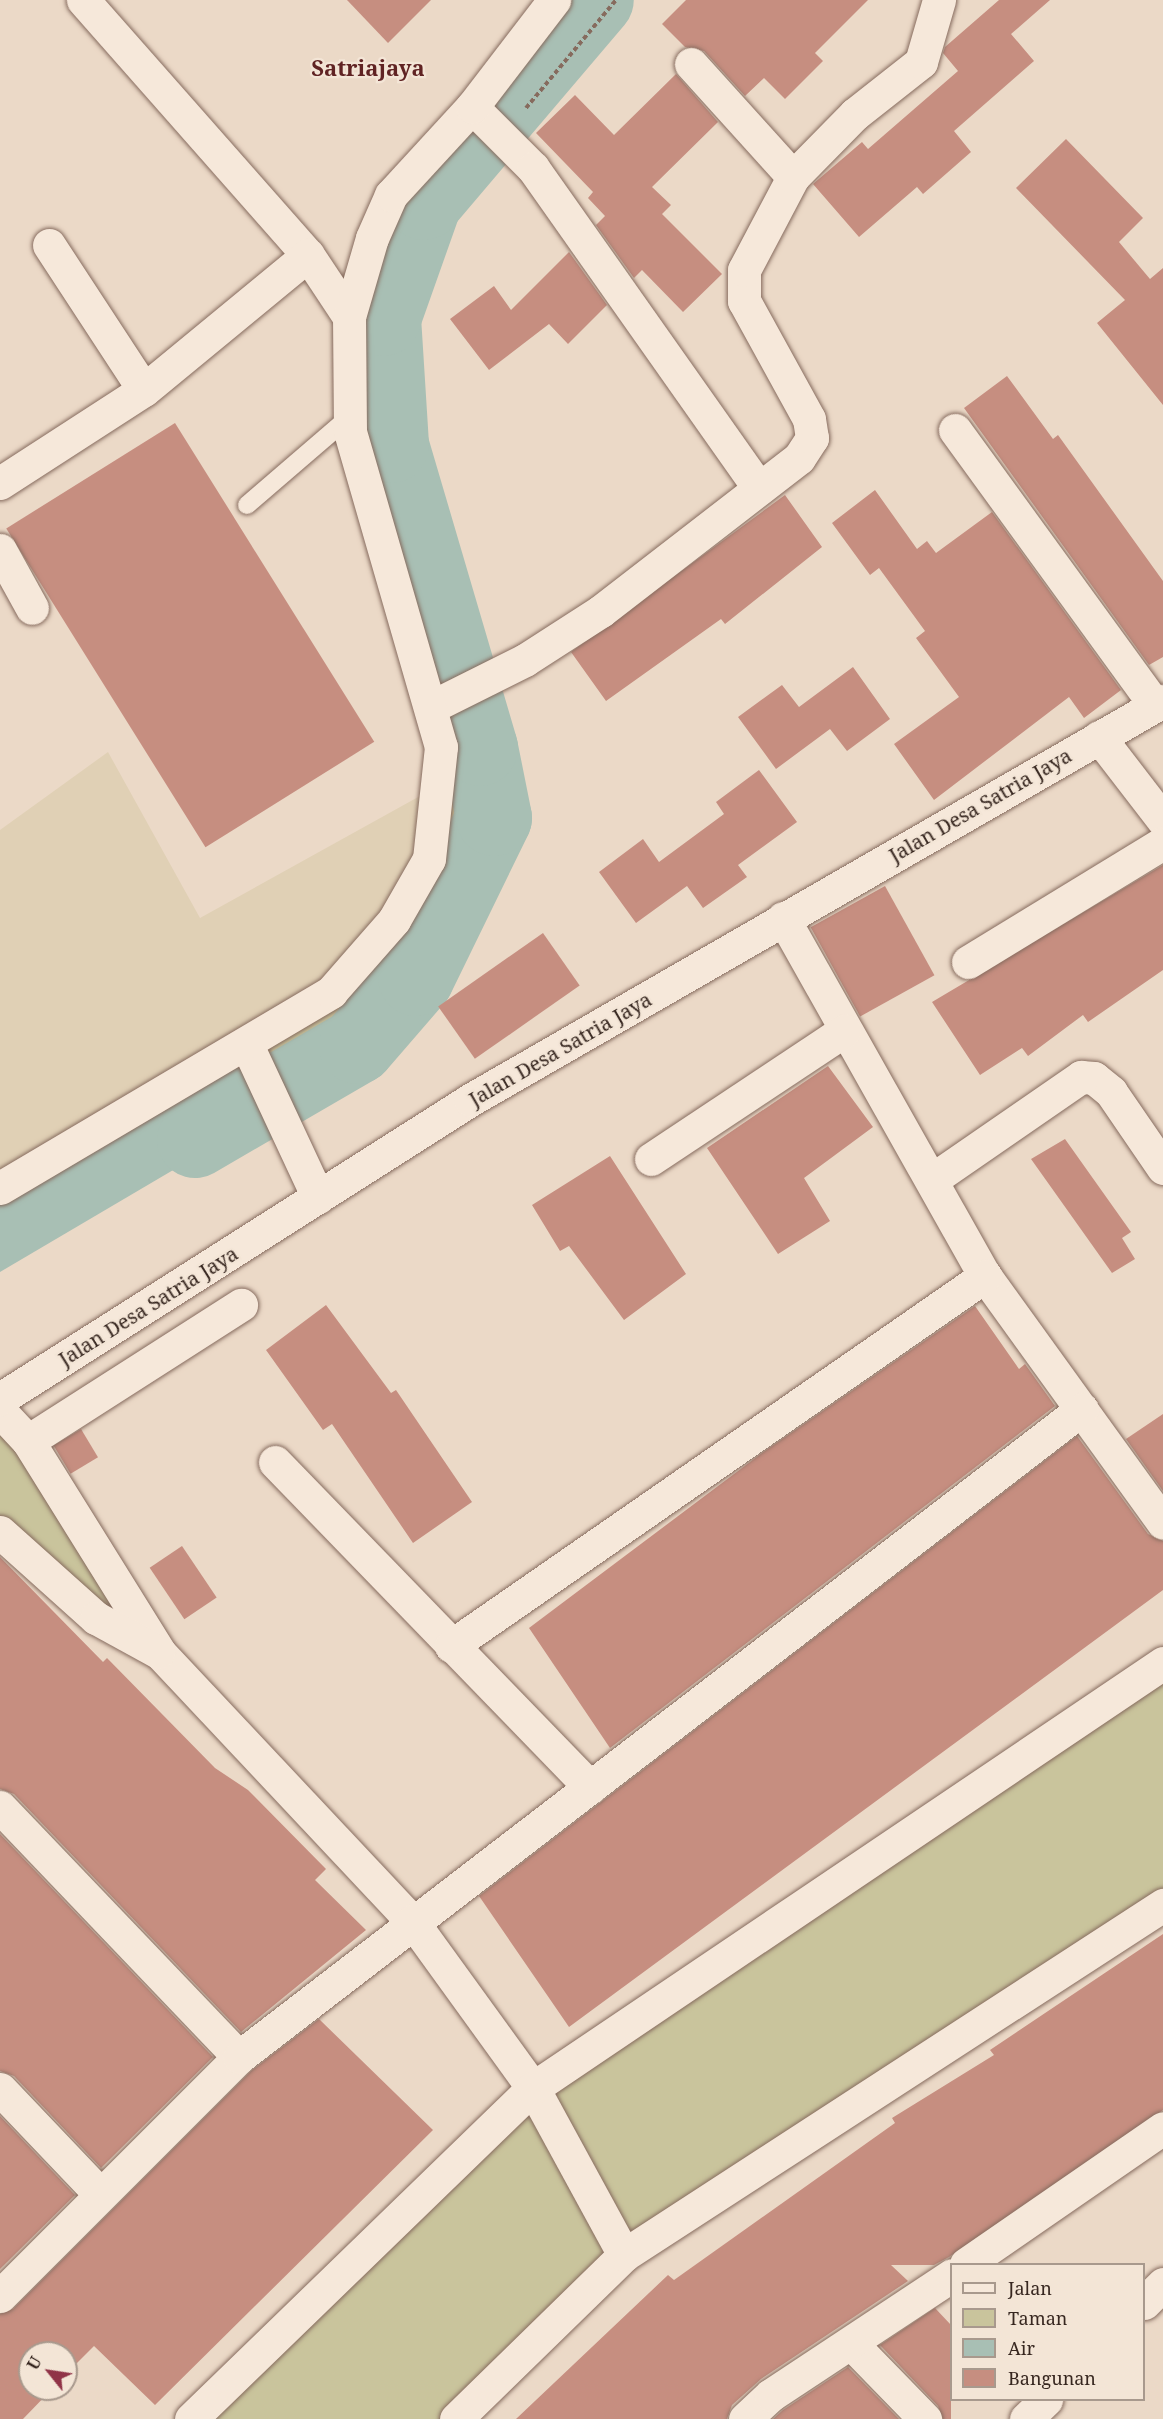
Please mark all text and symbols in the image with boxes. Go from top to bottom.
district label: Satriajaya [311,55,425,81]
street label: Jalan Desa Satria Jaya [884,743,1076,867]
street label: Jalan Desa Satria Jaya [464,987,656,1111]
street label: Jalan Desa Satria Jaya [54,1241,242,1371]
legend [950,2263,1145,2401]
text: Jalan [1008,2276,1052,2300]
text: Taman [1008,2306,1067,2330]
text: Air [1008,2336,1035,2360]
north arrow [18,2341,78,2401]
text: U [22,2352,47,2374]
text: Bangunan [1008,2366,1096,2390]

